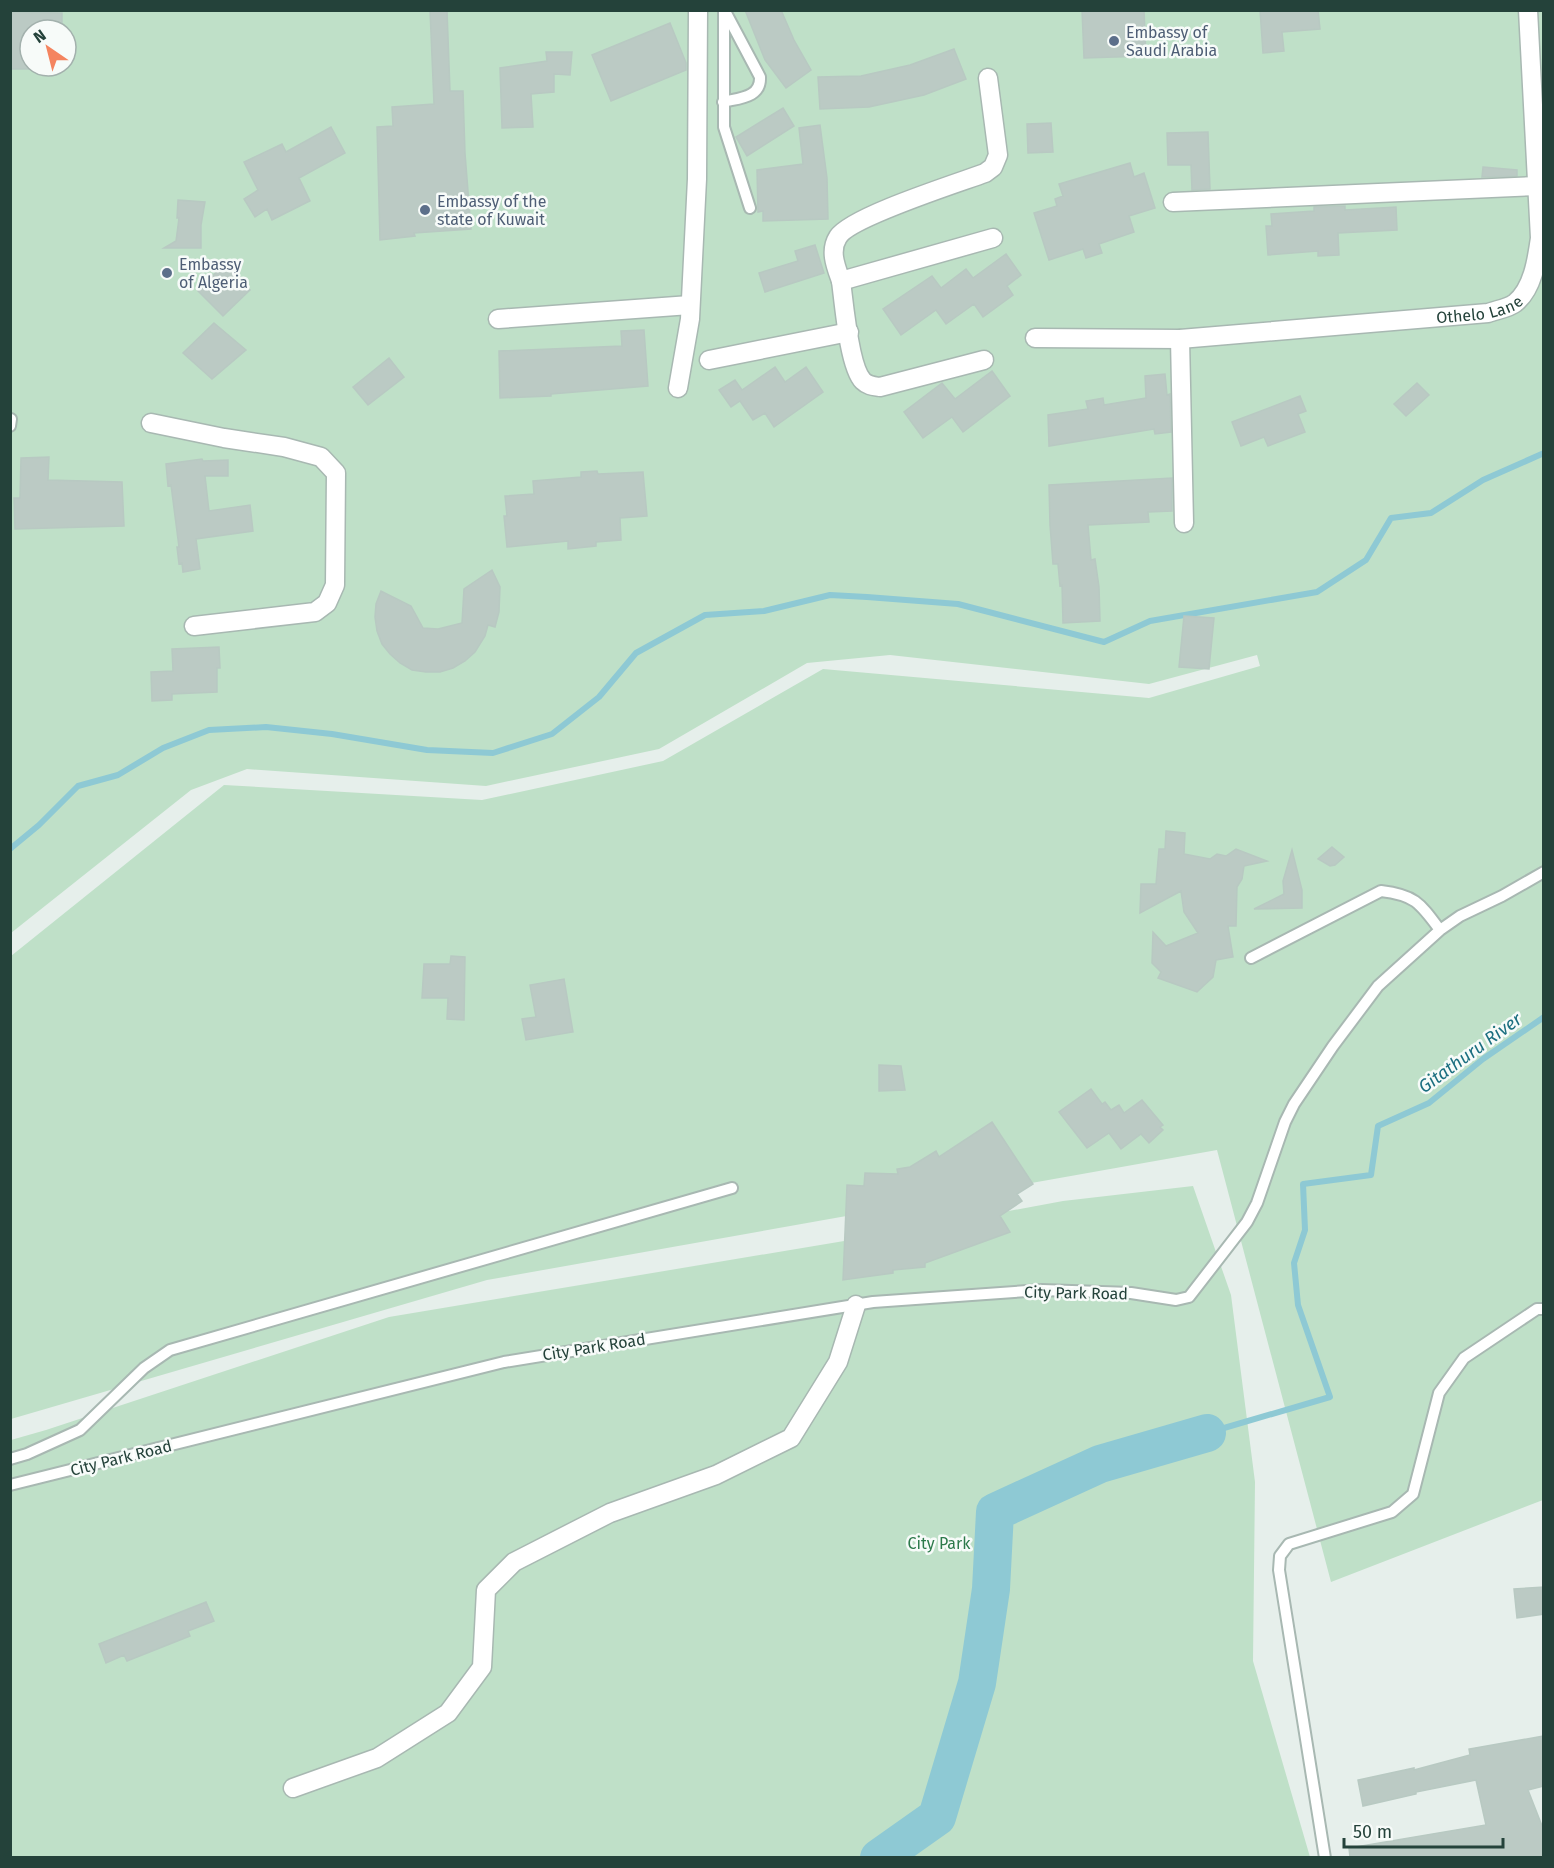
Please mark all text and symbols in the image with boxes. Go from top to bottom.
north arrow [18,18,78,78]
place label: Embassy of Saudi Arabia [1126,23,1217,60]
text: N [30,25,49,47]
marker: Embassy of Saudi Arabia [1107,34,1121,48]
place label: Embassy of the state of Kuwait [437,192,546,229]
marker: Embassy of the state of Kuwait [418,203,432,217]
place label: Embassy of Algeria [179,255,248,292]
marker: Embassy of Algeria [160,266,174,280]
street label: Othelo Lane [1435,291,1527,327]
water label: Gitathuru River [1414,1007,1527,1098]
street label: City Park Road [1024,1283,1128,1303]
street label: City Park Road [541,1329,647,1365]
street label: City Park Road [68,1436,174,1480]
park label: City Park [908,1534,971,1553]
scale bar [1344,1811,1503,1849]
text: 50 m [1353,1821,1392,1843]

